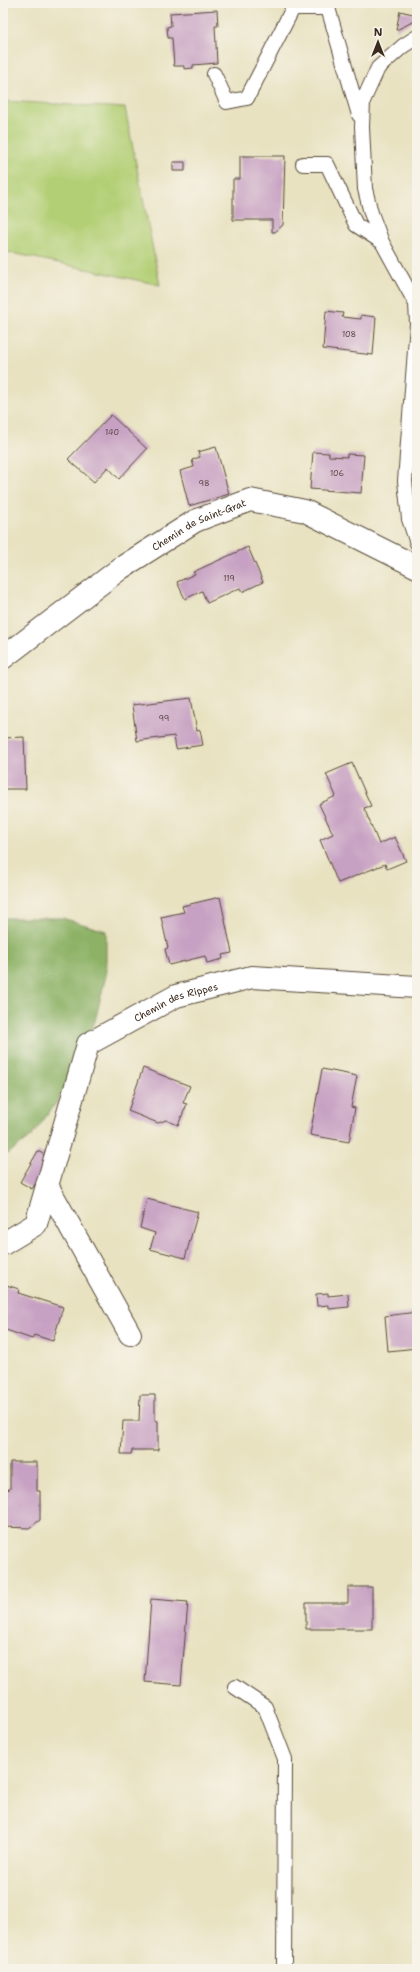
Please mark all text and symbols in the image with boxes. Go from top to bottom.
north arrow [358,22,398,62]
text: N [374,25,383,40]
house number: 108 [342,329,356,340]
house number: 140 [105,427,119,438]
house number: 106 [330,468,344,479]
house number: 98 [198,478,210,489]
street label: Chemin de Saint-Grat [149,496,248,553]
house number: 119 [223,573,235,584]
house number: 99 [159,713,169,724]
street label: Chemin des Rippes [131,979,219,1024]

